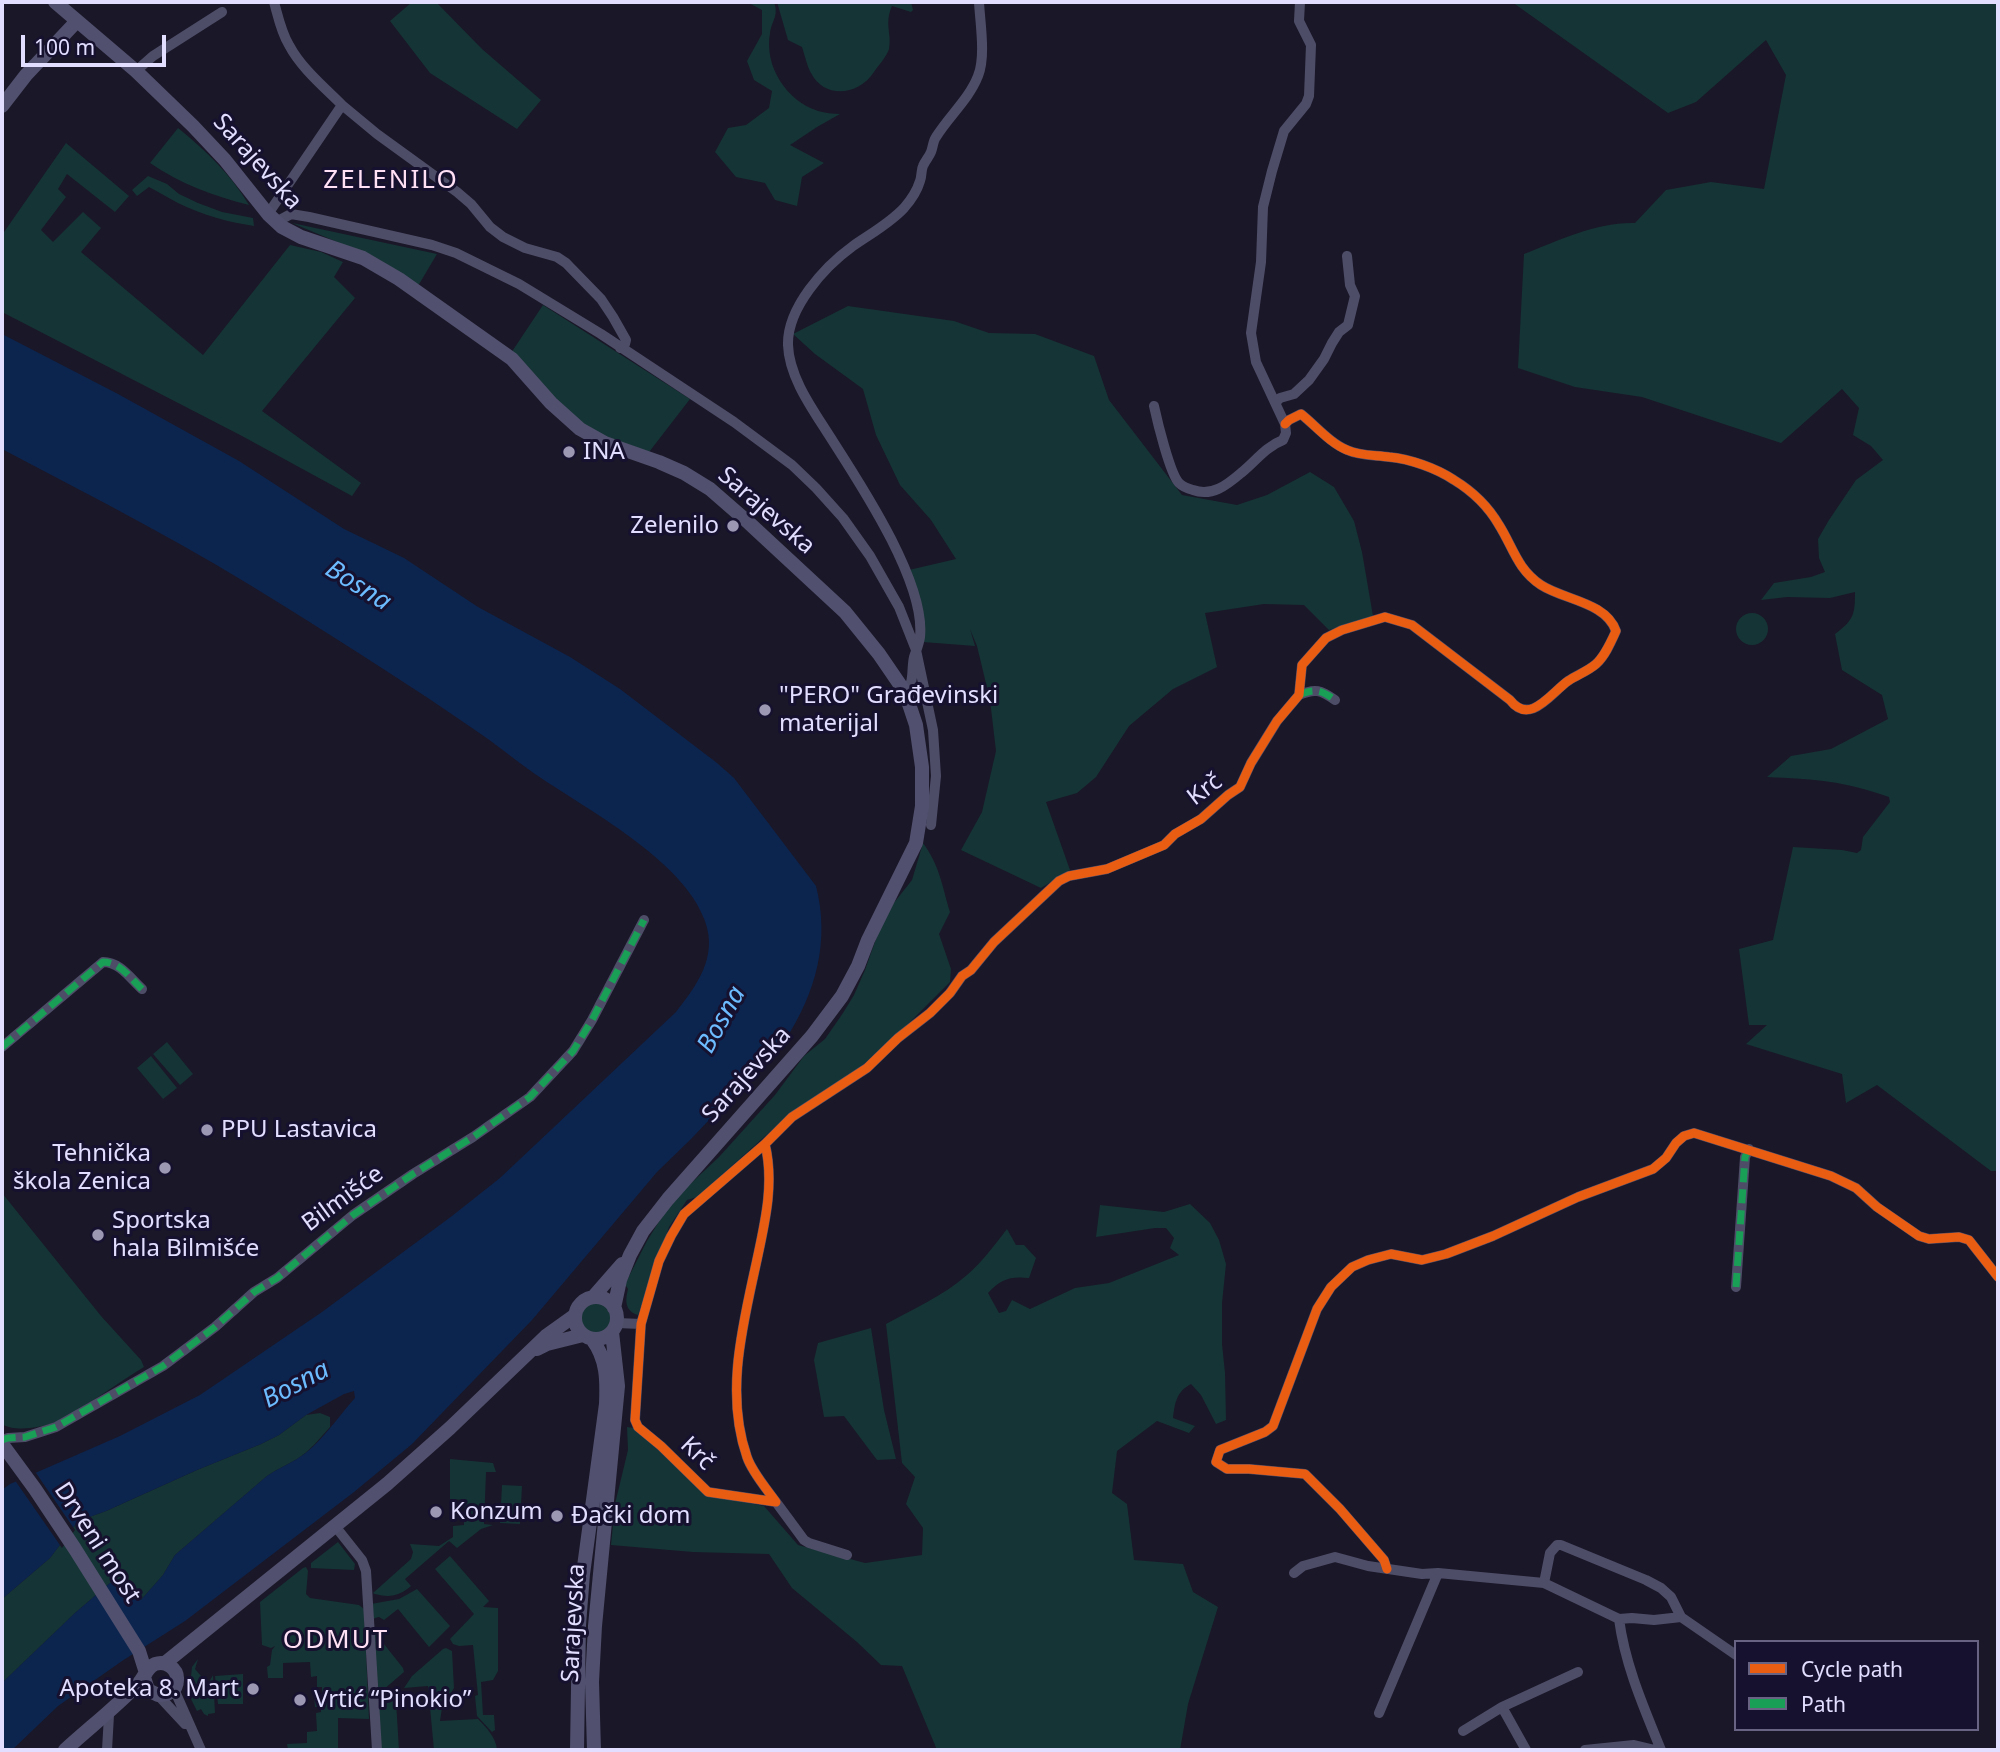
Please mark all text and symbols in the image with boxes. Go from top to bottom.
scale bar [24,21,170,65]
text: 100 m [34,33,95,61]
street label: Sarajevska [207,108,307,216]
district label: ZELENILO [324,165,458,197]
place label: INA [583,438,625,466]
marker: INA [561,444,577,460]
street label: Sarajevska [712,461,820,561]
place label: Zelenilo [630,512,719,540]
marker: Zelenilo [725,518,741,534]
water label: Bosna [320,554,396,618]
place label: "PERO" Građevinski materijal [779,682,998,738]
marker: "PERO" Građevinski materijal [757,702,773,718]
street label: Krč [1182,768,1228,812]
water label: Bosna [691,981,753,1059]
street label: Sarajevska [697,1021,797,1129]
place label: PPU Lastavica [221,1116,377,1144]
marker: PPU Lastavica [199,1122,215,1138]
place label: Tehnička škola Zenica [13,1140,151,1196]
marker: Tehnička škola Zenica [157,1160,173,1176]
street label: Bilmišće [297,1160,389,1238]
place label: Sportska hala Bilmišće [112,1207,259,1263]
marker: Sportska hala Bilmišće [90,1227,106,1243]
water label: Bosna [257,1354,335,1416]
street label: Krč [674,1431,720,1477]
street label: Drveni most [47,1477,147,1609]
place label: Konzum [450,1498,543,1526]
place label: Đački dom [571,1502,690,1530]
marker: Konzum [428,1504,444,1520]
marker: Đački dom [549,1508,565,1524]
street label: Sarajevska [557,1563,591,1683]
district label: ODMUT [283,1625,389,1657]
legend [1734,1640,1979,1731]
text: Cycle path [1801,1655,1903,1683]
place label: Apoteka 8. Mart [59,1675,239,1703]
marker: Apoteka 8. Mart [245,1681,261,1697]
place label: Vrtić “Pinokio” [314,1686,471,1714]
text: Path [1801,1690,1846,1718]
marker: Vrtić “Pinokio” [292,1692,308,1708]

